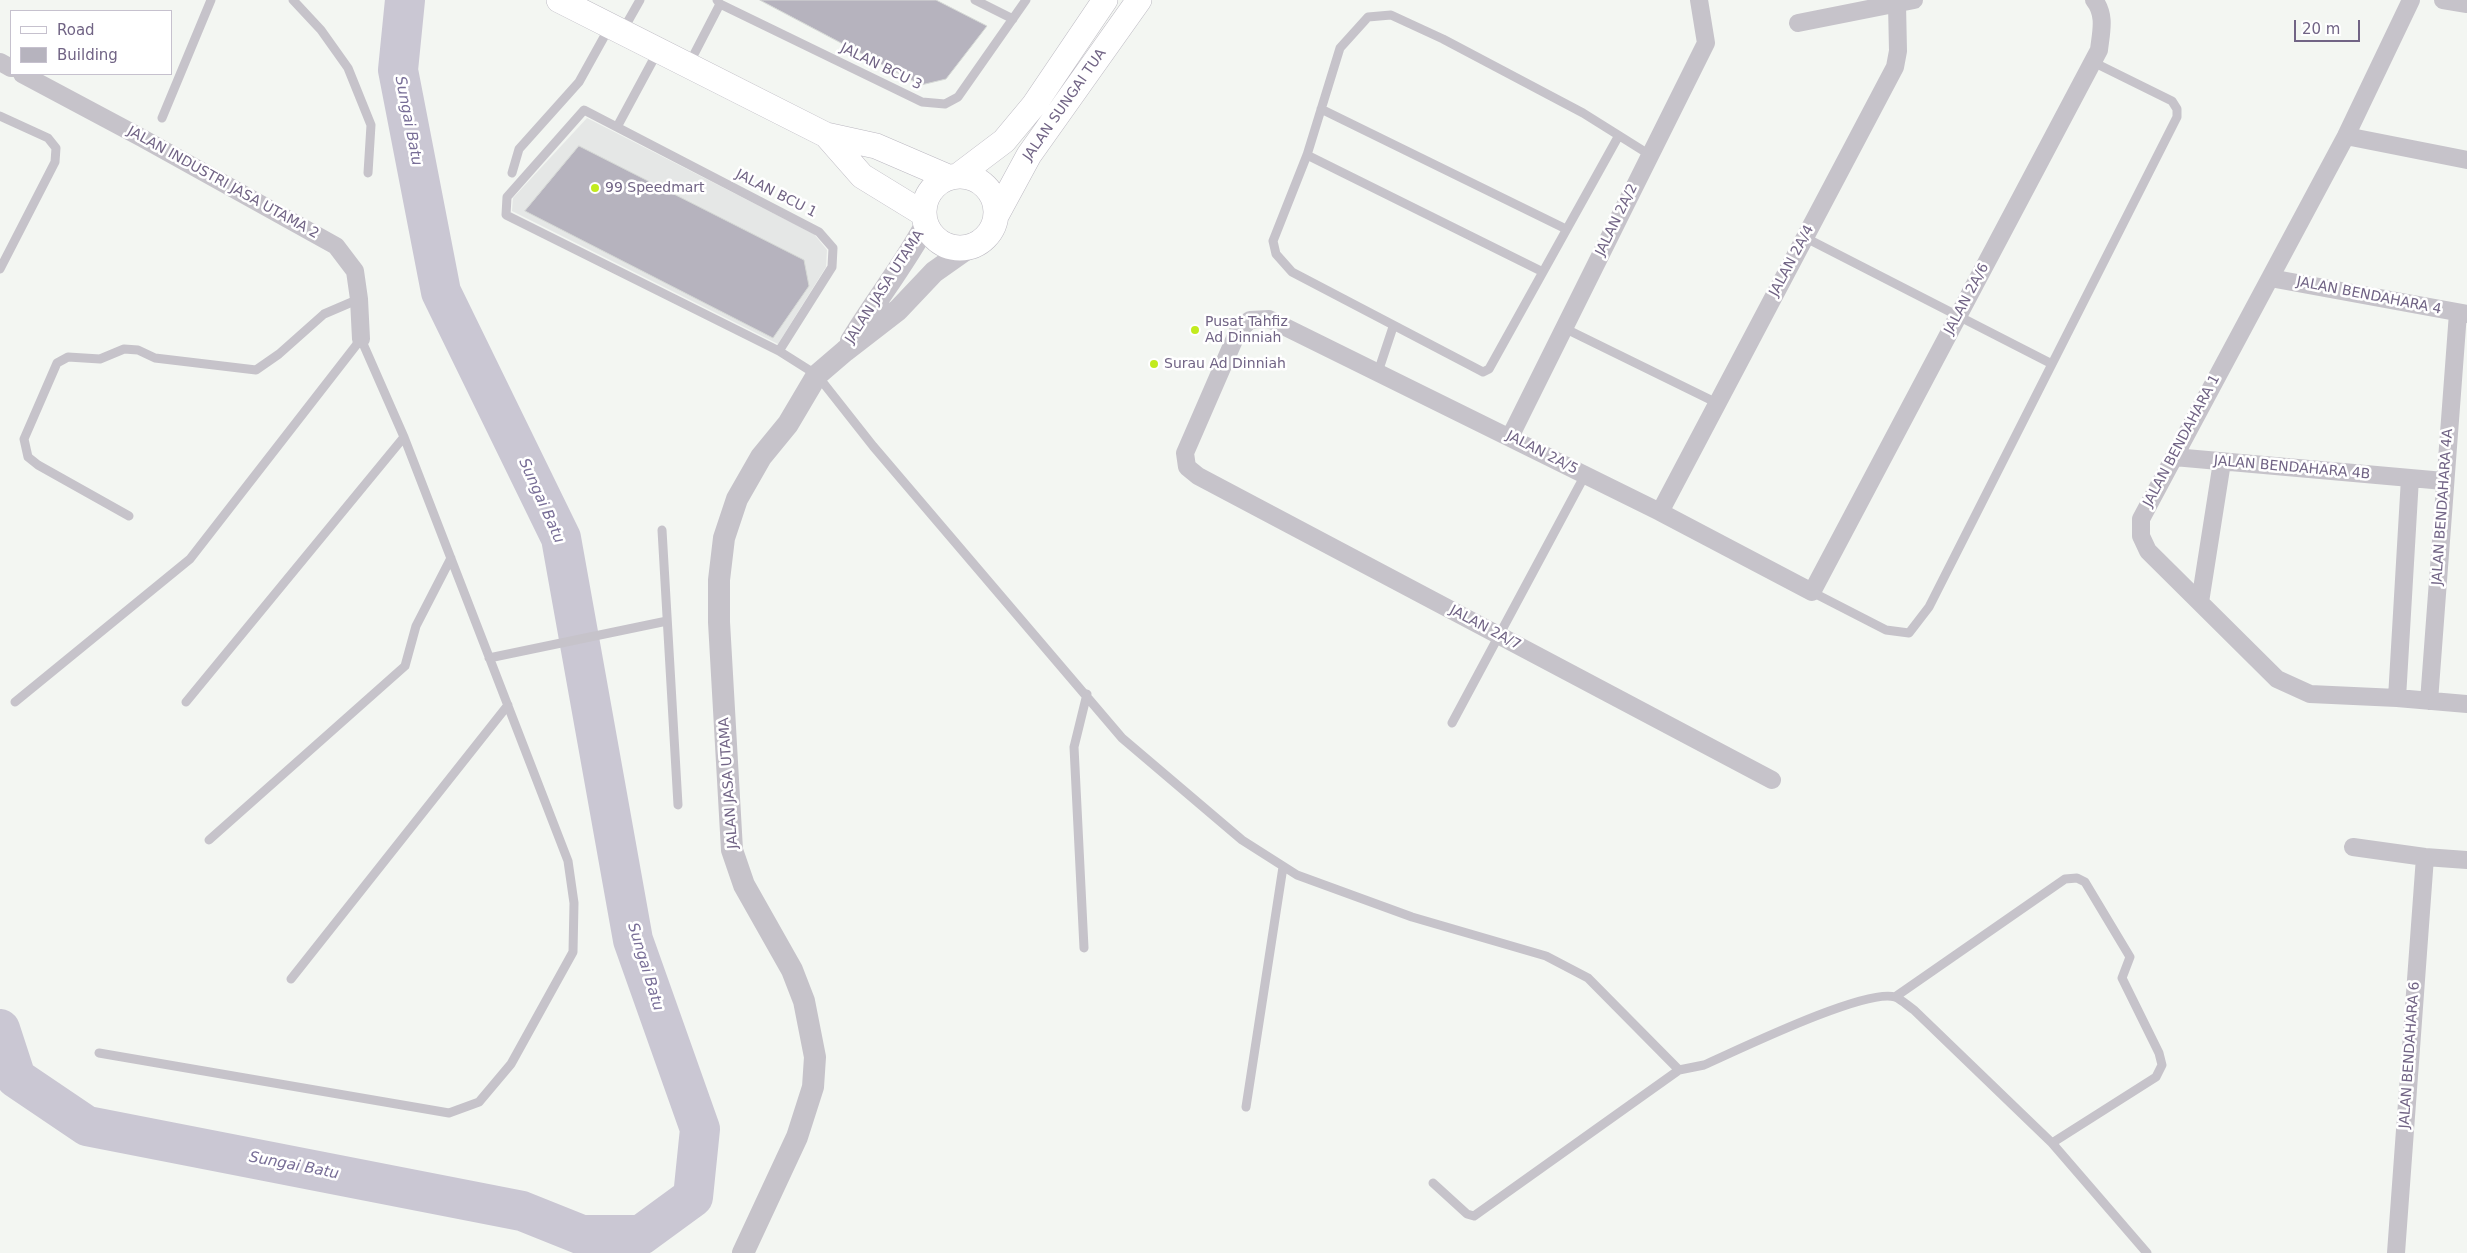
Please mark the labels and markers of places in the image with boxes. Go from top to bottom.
place label: 99 Speedmart [605,180,705,196]
marker: 99 Speedmart [589,182,601,194]
place label: Pusat Tahfiz Ad Dinniah [1205,314,1288,347]
marker: Pusat Tahfiz Ad Dinniah [1189,324,1201,336]
place label: Surau Ad Dinniah [1164,356,1286,372]
marker: Surau Ad Dinniah [1148,358,1160,370]

